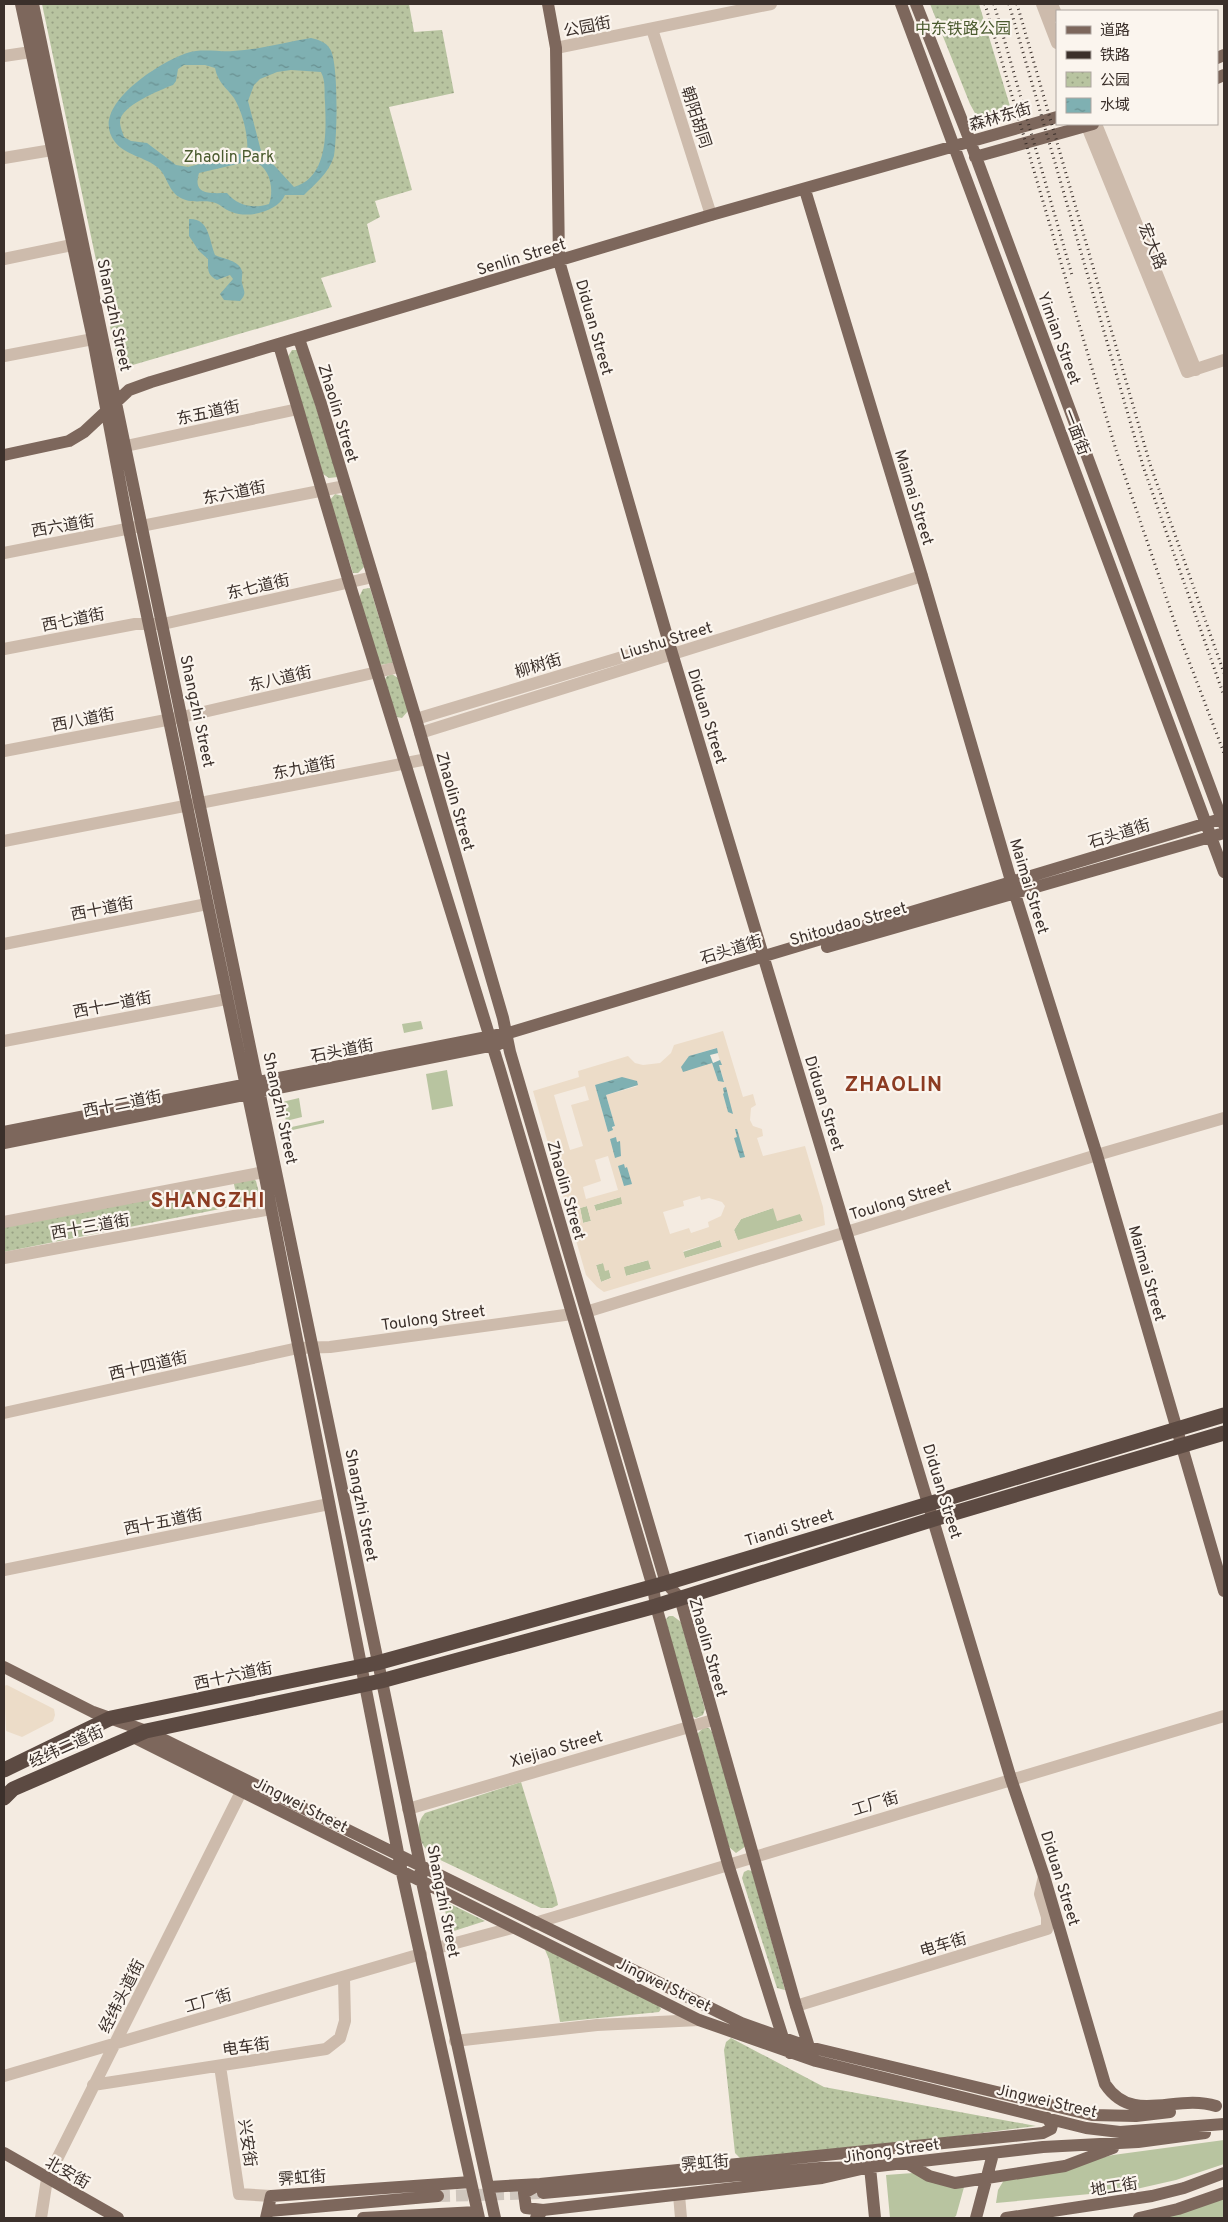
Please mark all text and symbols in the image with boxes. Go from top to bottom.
legend [1056,10,1218,125]
street label: 公园街 [562,14,613,42]
park label: 中东铁路公园 [915,20,1011,40]
text: 道路 [1100,22,1130,41]
text: 铁路 [1100,47,1130,66]
text: 公园 [1100,72,1130,91]
street label: 朝阳胡同 [676,84,714,151]
text: 水域 [1100,97,1130,116]
street label: 森林东街 [967,99,1034,136]
park label: Zhaolin Park [183,148,275,168]
street label: 宏大路 [1133,221,1169,273]
street label: Senlin Street [475,235,569,281]
street label: Shangzhi Street [91,257,135,374]
street label: Diduan Street [570,277,616,378]
street label: Yimian Street [1032,290,1084,388]
street label: Zhaolin Street [313,362,362,465]
street label: 东五道街 [175,398,242,430]
street label: 一面街 [1057,407,1093,459]
street label: Maimai Street [889,447,937,548]
street label: 东六道街 [201,478,268,510]
street label: 西六道街 [30,512,97,542]
street label: 东七道街 [225,571,292,605]
street label: 西七道街 [40,605,107,637]
street label: Liushu Street [618,618,715,665]
street label: 柳树街 [513,650,564,683]
street label: Shangzhi Street [174,653,218,770]
street label: 东八道街 [247,663,314,697]
street label: Diduan Street [682,667,730,767]
street label: 西八道街 [50,705,117,737]
street label: Zhaolin Street [430,750,478,853]
street label: 东九道街 [271,753,338,785]
street label: 石头道街 [1086,816,1153,854]
street label: Maimai Street [1004,836,1052,937]
street label: 西十道街 [69,894,136,926]
street label: Shitoudao Street [788,899,909,951]
street label: 石头道街 [698,932,765,970]
street label: 西十一道街 [71,989,154,1023]
street label: 石头道街 [309,1036,376,1068]
street label: Shangzhi Street [257,1050,301,1167]
street label: Diduan Street [799,1054,847,1154]
district label: ZHAOLIN [845,1072,943,1099]
street label: 西十二道街 [81,1088,164,1122]
street label: Zhaolin Street [541,1139,589,1242]
street label: Toulong Street [847,1176,954,1226]
district label: SHANGZHI [151,1188,265,1215]
street label: 西十三道街 [49,1211,131,1245]
street label: Maimai Street [1123,1223,1169,1324]
street label: Toulong Street [380,1302,487,1336]
street label: 西十四道街 [107,1348,190,1386]
street label: Diduan Street [917,1442,965,1542]
street label: Shangzhi Street [339,1447,381,1563]
street label: 西十五道街 [122,1506,205,1540]
street label: Tiandi Street [743,1506,837,1552]
street label: Zhaolin Street [683,1596,731,1699]
street label: 西十六道街 [192,1659,275,1695]
street label: 经纬二道街 [26,1722,107,1773]
street label: Xiejiao Street [508,1727,605,1773]
street label: Jingwei Street [250,1774,350,1838]
street label: 工厂街 [850,1788,901,1821]
street label: Diduan Street [1035,1829,1083,1929]
street label: Shangzhi Street [421,1843,463,1959]
street label: 电车街 [918,1929,969,1962]
street label: Jingwei Street [613,1954,714,2017]
street label: 经纬头道街 [96,1957,150,2037]
street label: 工厂街 [183,1986,234,2018]
street label: 电车街 [221,2035,271,2061]
street label: Jingwei Street [994,2081,1099,2123]
street label: 兴安街 [233,2118,259,2168]
street label: Jihong Street [842,2135,941,2169]
street label: 霁虹街 [680,2152,730,2176]
street label: 北安街 [41,2153,93,2194]
street label: 霁虹街 [277,2167,327,2191]
street label: 地工街 [1089,2174,1140,2202]

